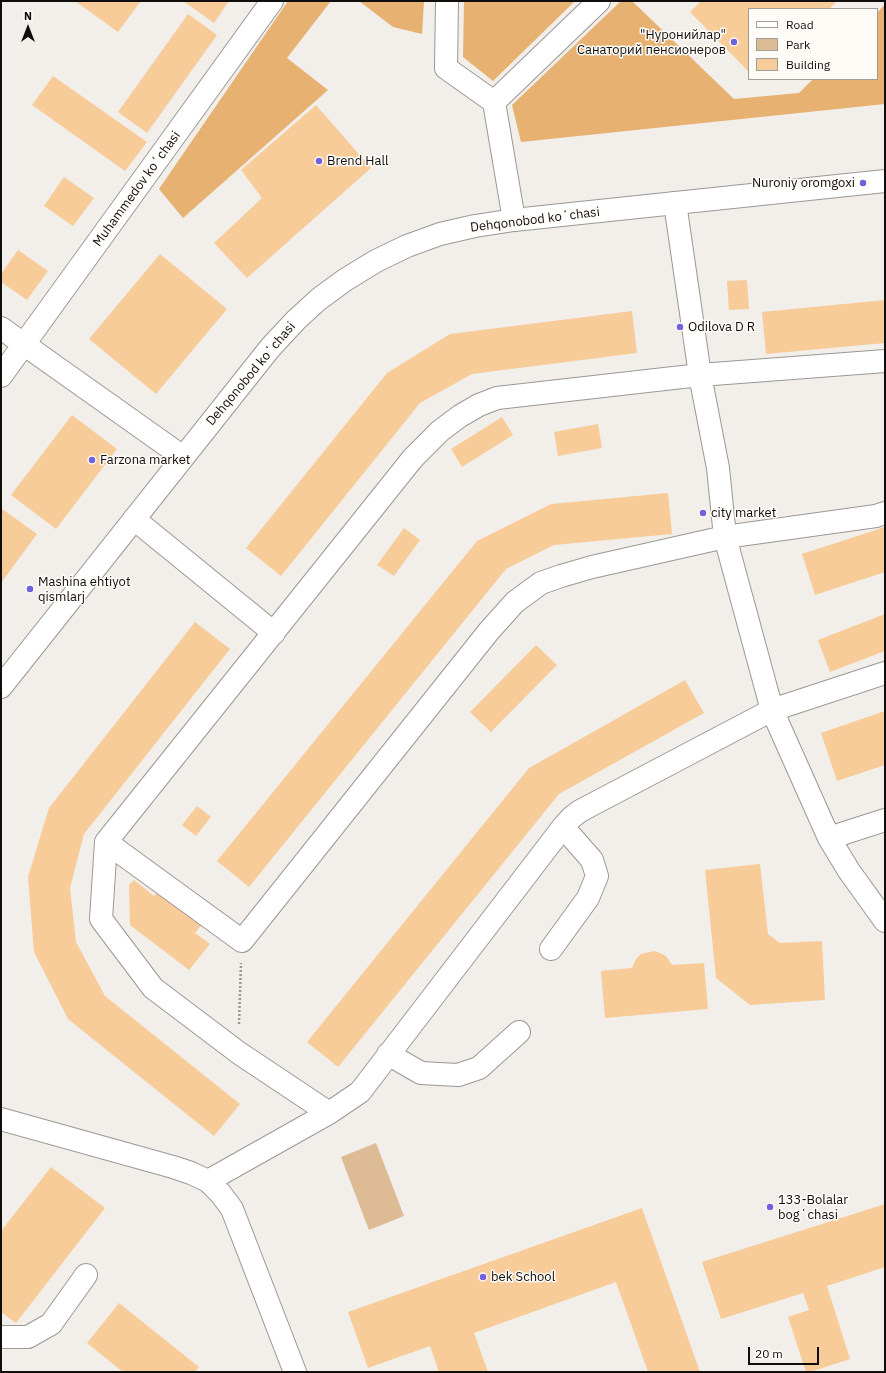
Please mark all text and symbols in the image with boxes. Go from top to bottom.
north arrow [8,8,48,48]
legend [748,8,878,80]
text: N [24,9,32,23]
text: Road [786,17,814,32]
place label: "Нуронийлар" Санаторий пенсионеров [577,27,726,58]
marker: "Нуронийлар" Санаторий пенсионеров [729,37,739,47]
text: Park [786,37,810,52]
text: Building [786,57,830,72]
street label: Muhammedov koʻchasi [90,128,184,250]
place label: Brend Hall [327,153,388,169]
marker: Brend Hall [314,156,324,166]
place label: Nuroniy oromgoxi [752,175,855,191]
marker: Nuroniy oromgoxi [858,178,868,188]
street label: Dehqonobod koʻchasi [469,204,601,236]
street label: Dehqonobod koʻchasi [203,319,299,429]
place label: Odilova D R [688,319,755,335]
marker: Odilova D R [675,322,685,332]
place label: Farzona market [100,452,190,468]
marker: Farzona market [87,455,97,465]
place label: city market [711,505,776,521]
marker: city market [698,508,708,518]
place label: Mashina ehtiyot qismlarj [38,574,130,605]
marker: Mashina ehtiyot qismlarj [25,584,35,594]
place label: 133-Bolalar bogʻchasi [778,1192,848,1223]
marker: 133-Bolalar bogʻchasi [765,1202,775,1212]
place label: bek School [491,1269,555,1285]
marker: bek School [478,1272,488,1282]
scale bar [750,1339,821,1365]
text: 20 m [755,1346,783,1361]

